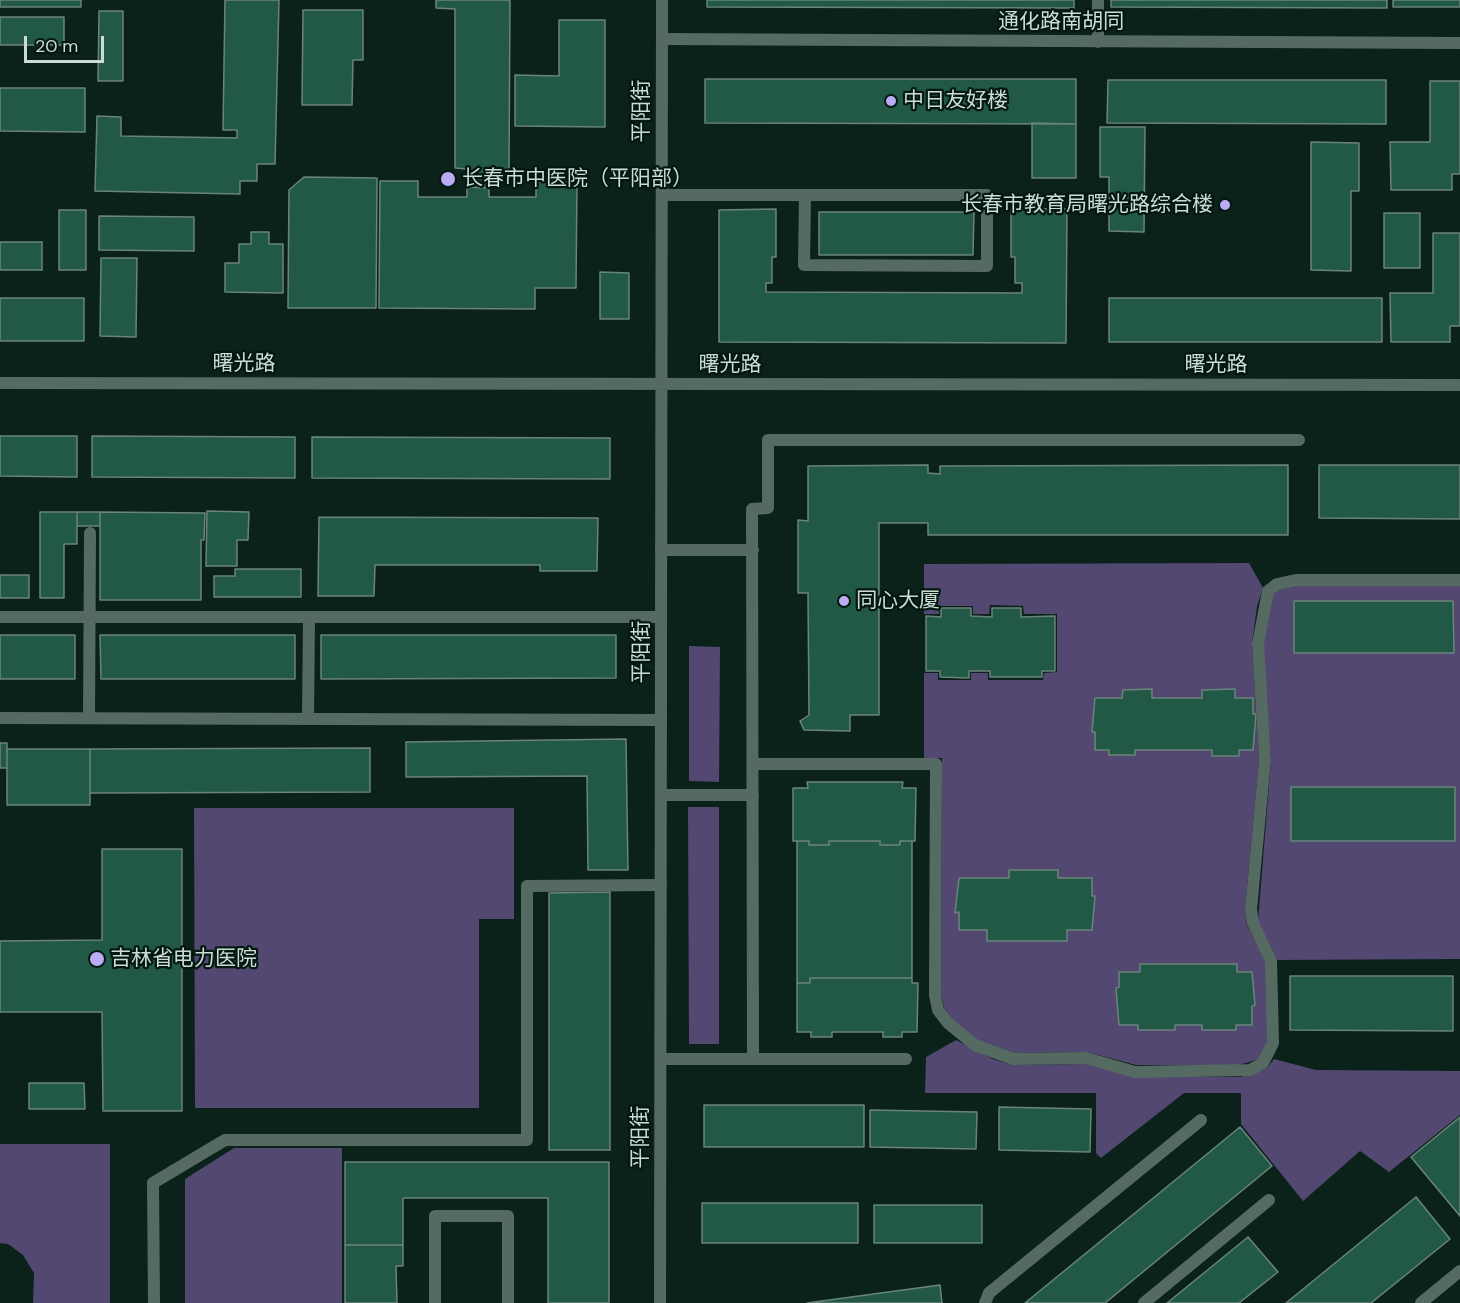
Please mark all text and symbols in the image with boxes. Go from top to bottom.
street label: 通化路南胡同 [998,9,1124,35]
scale bar [27,24,106,62]
text: 20 m [35,34,78,58]
street label: 平阳街 [629,80,655,142]
place label: 中日友好楼 [903,88,1008,114]
marker: 中日友好楼 [884,94,898,108]
place label: 长春市中医院（平阳部） [462,166,693,192]
marker: 长春市中医院（平阳部） [439,170,457,188]
place label: 长春市教育局曙光路综合楼 [961,192,1213,218]
marker: 长春市教育局曙光路综合楼 [1218,198,1232,212]
street label: 曙光路 [213,351,275,377]
street label: 曙光路 [699,352,761,378]
street label: 曙光路 [1185,352,1247,378]
place label: 同心大厦 [856,588,940,614]
marker: 同心大厦 [837,594,851,608]
street label: 平阳街 [629,621,655,683]
place label: 吉林省电力医院 [110,946,257,972]
marker: 吉林省电力医院 [88,950,106,968]
street label: 平阳街 [628,1106,654,1168]

